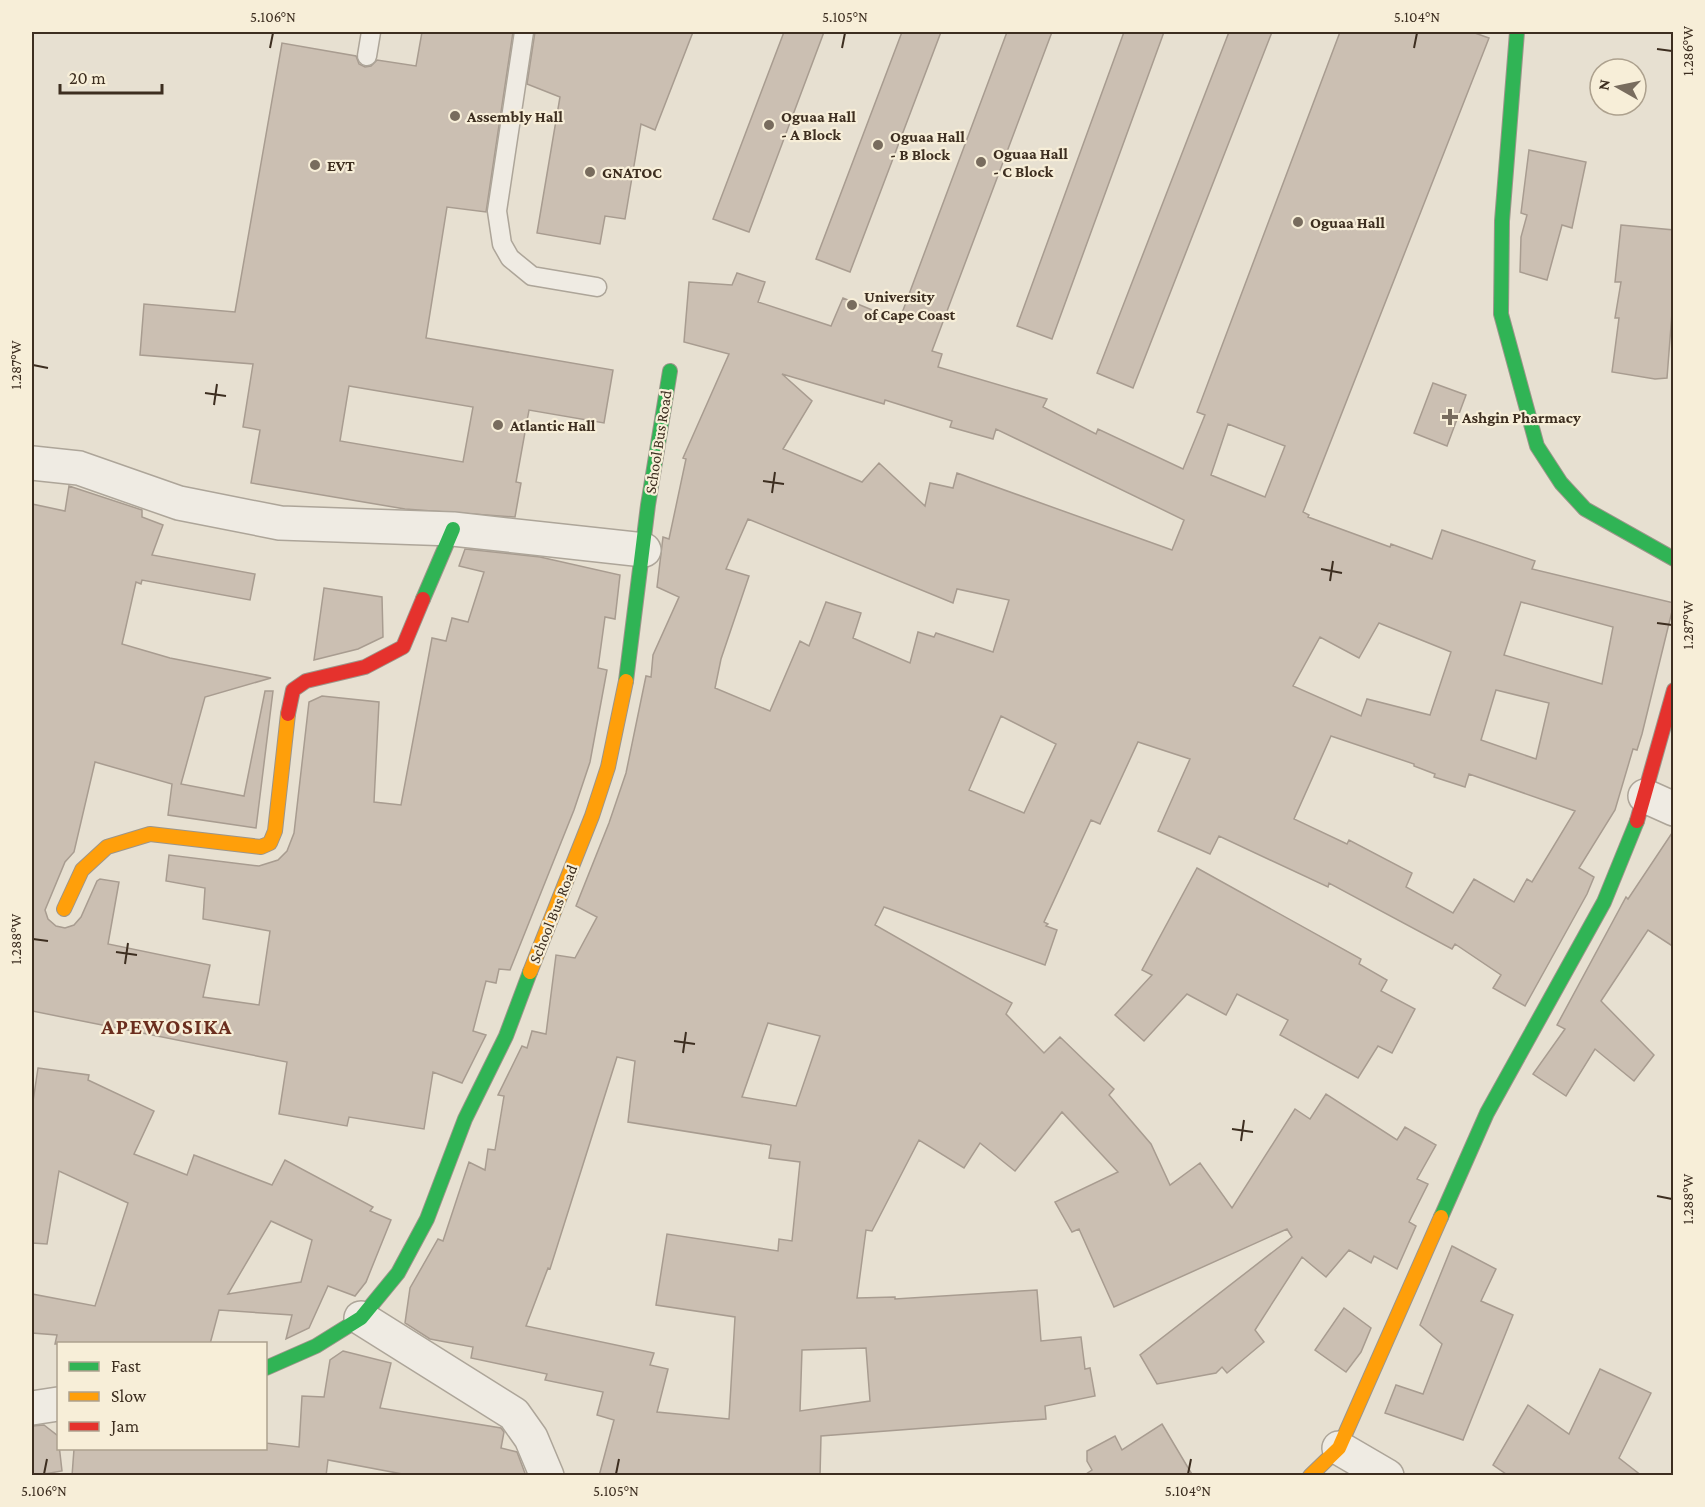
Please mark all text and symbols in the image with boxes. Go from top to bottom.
text: 5.106°N [250,9,296,25]
text: 5.105°N [822,9,868,25]
text: 5.104°N [1394,9,1440,25]
text: 1.286°W [1680,26,1696,76]
scale bar [60,57,162,95]
north arrow [1588,57,1648,117]
text: 20 m [69,68,106,88]
text: N [1594,78,1613,91]
place label: Assembly Hall [466,108,563,125]
place label: Oguaa Hall - A Block [781,108,856,143]
marker: Assembly Hall [448,109,462,123]
marker: Oguaa Hall - A Block [762,118,776,132]
place label: Oguaa Hall - B Block [890,128,965,163]
marker: Oguaa Hall - B Block [871,138,885,152]
place label: Oguaa Hall - C Block [993,145,1068,180]
marker: Oguaa Hall - C Block [974,155,988,169]
place label: EVT [327,157,355,174]
marker: EVT [308,158,322,172]
place label: GNATOC [602,164,662,181]
marker: GNATOC [583,165,597,179]
place label: Oguaa Hall [1310,214,1385,231]
marker: Oguaa Hall [1291,215,1305,229]
place label: University of Cape Coast [864,288,956,323]
marker: University of Cape Coast [845,298,859,312]
text: 1.287°W [8,340,24,390]
street label: School Bus Road [641,388,675,495]
place label: Ashgin Pharmacy [1461,409,1581,426]
marker: Ashgin Pharmacy [1443,410,1457,424]
place label: Atlantic Hall [509,417,596,434]
marker: Atlantic Hall [491,418,505,432]
text: 1.287°W [1680,600,1696,650]
street label: School Bus Road [526,862,581,966]
text: 1.288°W [8,913,24,964]
district label: APEWOSIKA [100,1014,233,1039]
text: 1.288°W [1680,1173,1696,1224]
legend [57,1342,267,1450]
text: Fast [111,1356,142,1376]
text: Slow [111,1386,147,1406]
text: Jam [109,1416,140,1436]
text: 5.106°N [21,1483,67,1499]
text: 5.105°N [593,1483,639,1499]
text: 5.104°N [1165,1483,1211,1499]

